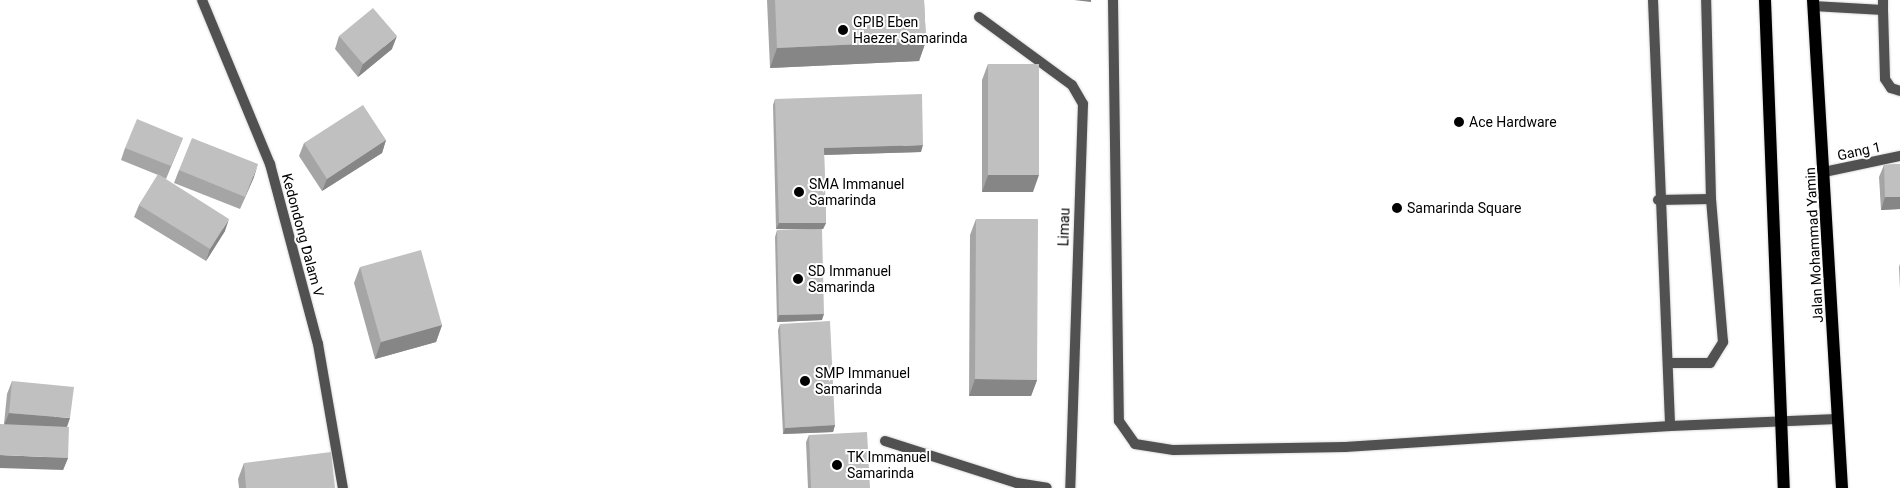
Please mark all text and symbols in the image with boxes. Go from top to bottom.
place label: GPIB Eben Haezer Samarinda [853,14,968,46]
marker: GPIB Eben Haezer Samarinda [837,24,849,36]
place label: Ace Hardware [1469,114,1557,130]
marker: Ace Hardware [1453,116,1465,128]
street label: Gang 1 [1836,138,1882,164]
street label: Jalan Mohammad Yamin [1802,167,1826,323]
street label: Kedondong Dalam V [278,171,328,299]
place label: SMA Immanuel Samarinda [809,176,905,208]
marker: SMA Immanuel Samarinda [793,186,805,198]
place label: Samarinda Square [1407,200,1521,216]
marker: Samarinda Square [1391,202,1403,214]
street label: Limau [1055,207,1073,247]
place label: SD Immanuel Samarinda [808,263,891,296]
marker: SD Immanuel Samarinda [792,273,804,285]
place label: SMP Immanuel Samarinda [815,365,910,398]
marker: SMP Immanuel Samarinda [799,375,811,387]
place label: TK Immanuel Samarinda [847,449,930,482]
marker: TK Immanuel Samarinda [831,459,843,471]

